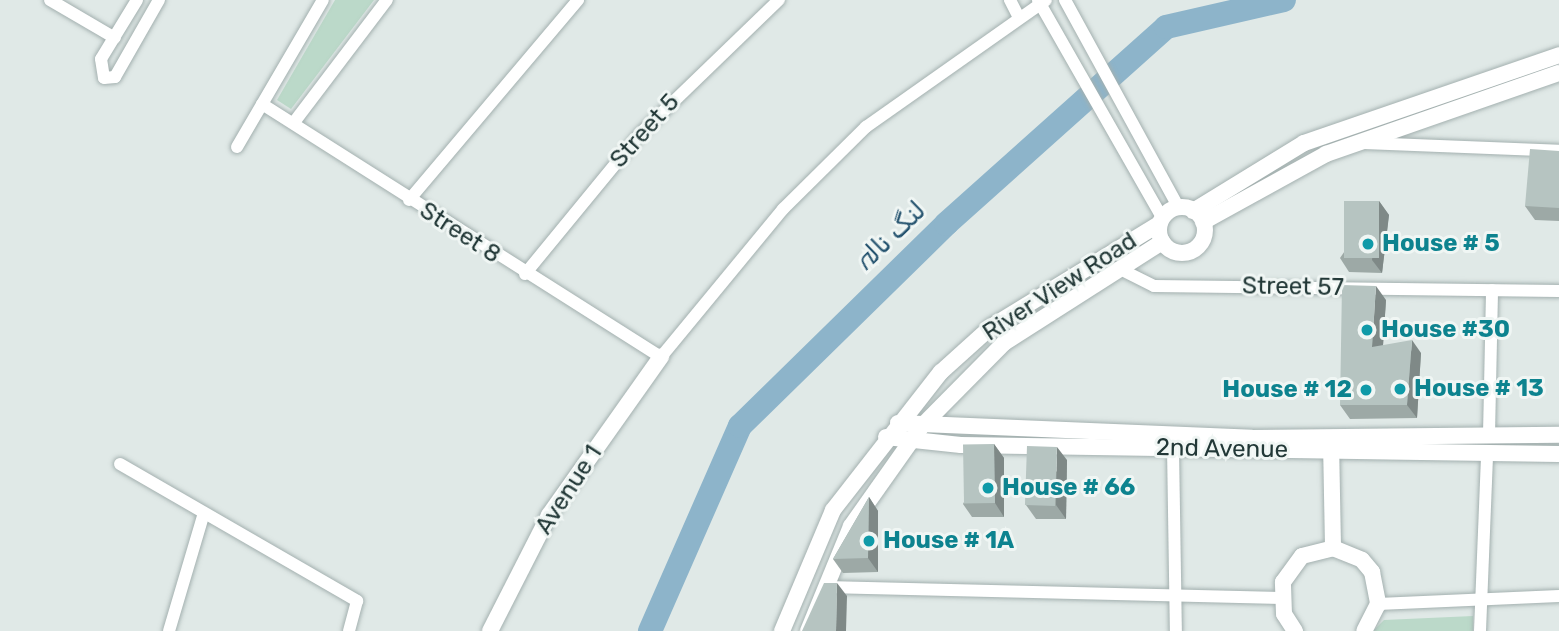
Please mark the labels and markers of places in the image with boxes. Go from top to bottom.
place label: House # 5 [1382,230,1500,258]
marker: House # 5 [1360,236,1376,252]
place label: House #30 [1381,316,1510,344]
marker: House #30 [1359,322,1375,338]
place label: House # 13 [1414,375,1544,403]
place label: House # 12 [1222,376,1352,404]
marker: House # 13 [1392,381,1408,397]
marker: House # 12 [1358,382,1374,398]
place label: House # 66 [1002,474,1135,502]
marker: House # 66 [980,480,996,496]
place label: House # 1A [883,527,1014,555]
marker: House # 1A [861,533,877,549]

